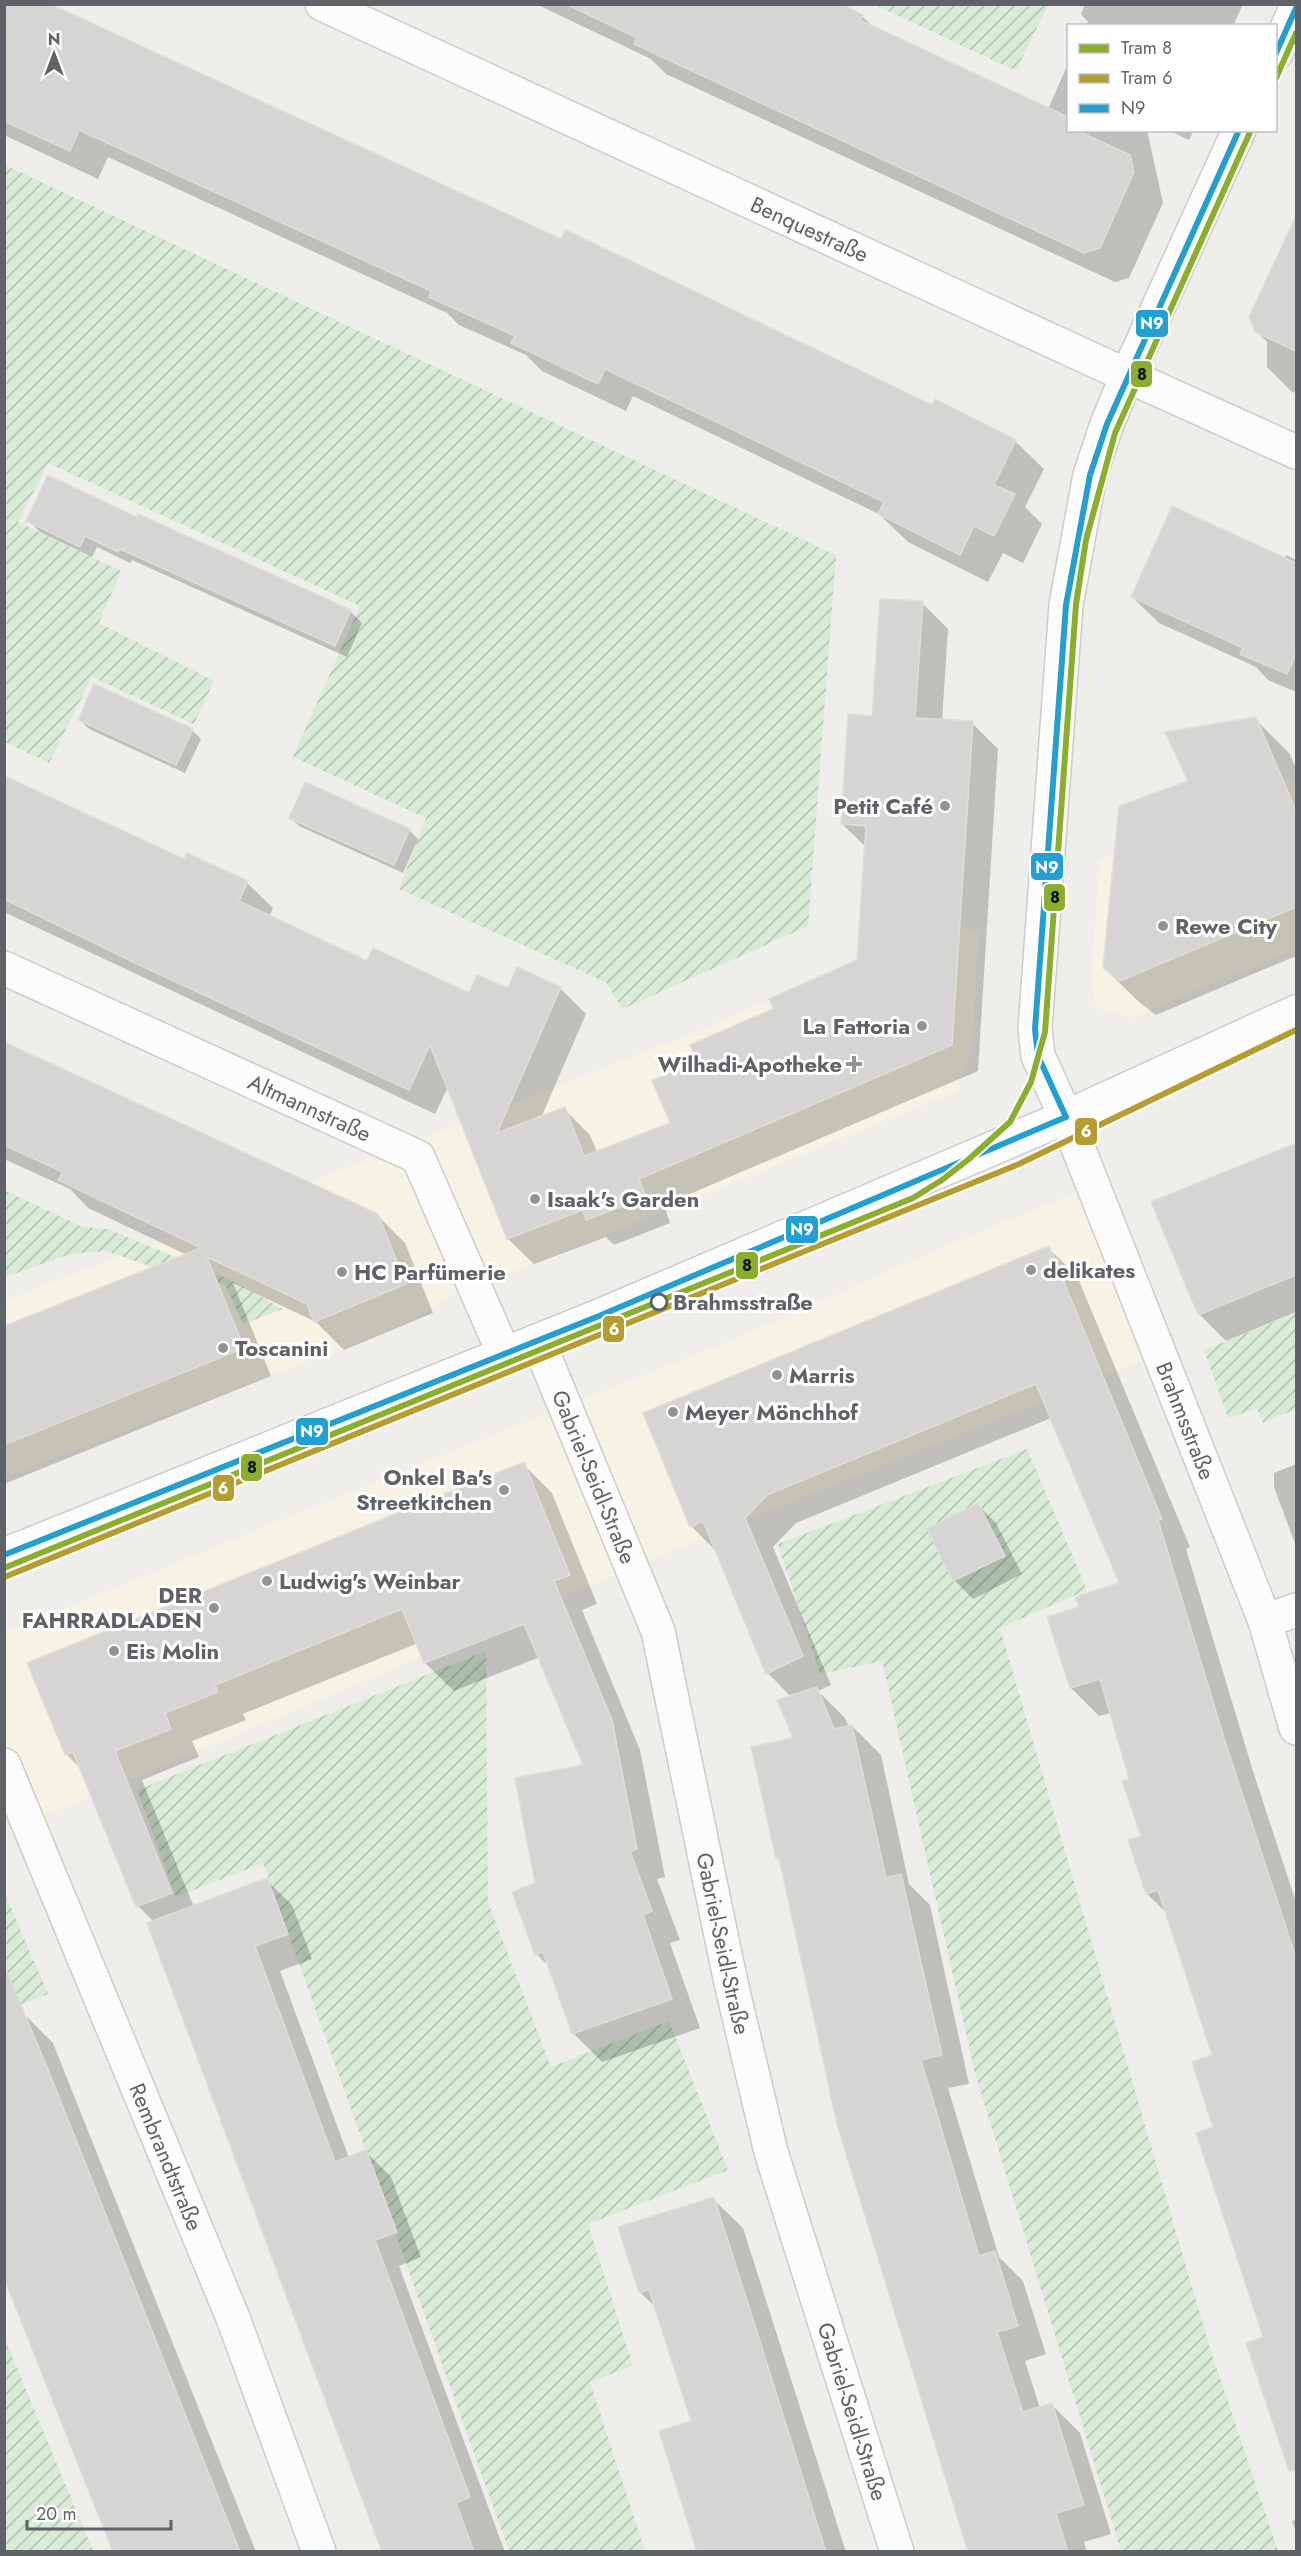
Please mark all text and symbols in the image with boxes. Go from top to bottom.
north arrow [24,24,84,84]
legend [1067,24,1277,132]
text: N [48,28,60,51]
text: Tram 8 [1121,35,1172,61]
text: Tram 6 [1121,65,1173,91]
text: N9 [1121,95,1145,121]
street label: Benquestraße [745,188,874,270]
line badge: N9 [1135,309,1169,338]
text: N9 [1140,312,1164,335]
line badge: 8 [1130,360,1153,388]
text: 8 [1137,363,1147,386]
place label: Petit Café [833,790,933,822]
marker: Petit Café [938,799,952,813]
line badge: N9 [1030,852,1064,881]
text: N9 [1035,856,1059,879]
line badge: 8 [1043,883,1066,912]
text: 8 [1050,886,1060,909]
place label: Rewe City [1175,910,1278,942]
marker: Rewe City [1156,919,1170,933]
place label: La Fattoria [803,1010,910,1042]
marker: La Fattoria [915,1019,929,1033]
place label: Wilhadi-Apotheke [658,1048,842,1080]
marker: Wilhadi-Apotheke [847,1057,861,1071]
street label: Altmannstraße [243,1066,376,1149]
line badge: 6 [1074,1117,1098,1146]
text: 6 [1081,1120,1091,1143]
place label: Isaak's Garden [547,1183,699,1215]
marker: Isaak's Garden [528,1192,542,1206]
line badge: N9 [785,1215,819,1244]
text: N9 [790,1218,814,1241]
line badge: 8 [735,1251,759,1280]
text: 8 [742,1254,752,1277]
place label: delikates [1043,1254,1135,1286]
place label: HC Parfümerie [354,1256,506,1288]
marker: delikates [1024,1263,1038,1277]
marker: HC Parfümerie [335,1265,349,1279]
place label: Brahmsstraße [673,1286,813,1318]
marker: Brahmsstraße [650,1293,668,1311]
line badge: 6 [602,1315,625,1343]
text: 6 [609,1318,619,1341]
place label: Toscanini [235,1332,328,1364]
marker: Toscanini [216,1341,230,1355]
street label: Brahmsstraße [1148,1357,1224,1484]
place label: Marris [789,1359,855,1391]
marker: Marris [770,1368,784,1382]
street label: Gabriel-Seidl-Straße [544,1385,644,1568]
place label: Meyer Mönchhof [685,1396,859,1428]
marker: Meyer Mönchhof [666,1405,680,1419]
line badge: N9 [295,1417,329,1446]
text: N9 [300,1420,324,1443]
line badge: 8 [240,1453,263,1482]
text: 8 [247,1456,257,1479]
place label: Onkel Ba's Streetkitchen [356,1461,492,1518]
line badge: 6 [212,1474,235,1502]
text: 6 [218,1477,228,1500]
marker: Onkel Ba's Streetkitchen [497,1483,511,1497]
place label: Ludwig's Weinbar [279,1565,461,1597]
marker: Ludwig's Weinbar [260,1574,274,1588]
place label: DER FAHRRADLADEN [22,1579,203,1636]
marker: DER FAHRRADLADEN [207,1601,221,1615]
place label: Eis Molin [126,1635,219,1667]
marker: Eis Molin [107,1644,121,1658]
street label: Gabriel-Seidl-Straße [688,1850,759,2038]
street label: Rembrandtstraße [121,2078,211,2235]
street label: Gabriel-Seidl-Straße [810,2318,896,2505]
scale bar [27,2493,171,2531]
text: 20 m [36,2501,76,2527]

